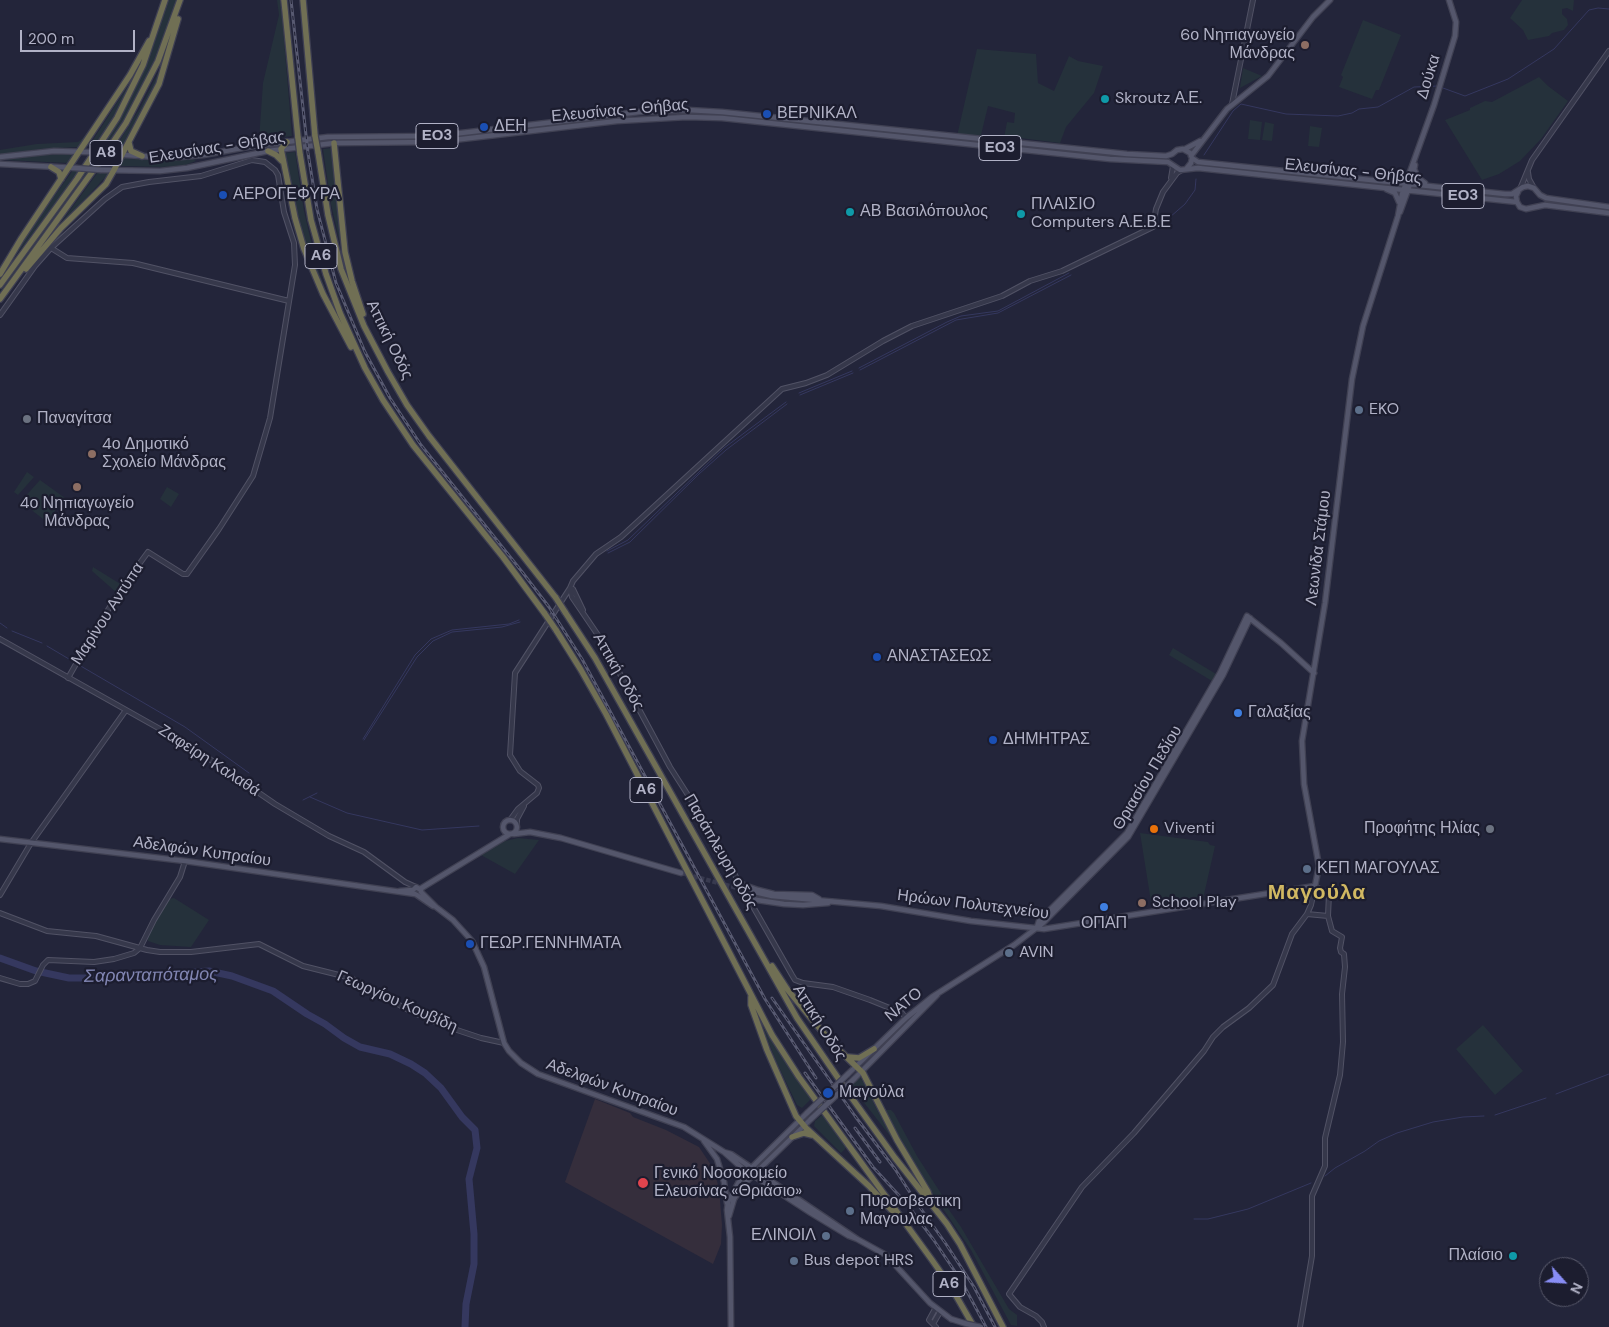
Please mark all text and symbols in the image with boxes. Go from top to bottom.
scale bar [22,20,138,52]
place label: 6ο Νηπιαγωγείο Μάνδρας [1180,26,1295,64]
text: 200 m [28,29,74,49]
marker: 6ο Νηπιαγωγείο Μάνδρας [1299,39,1311,51]
street label: Δούκα [1413,52,1445,102]
place label: Skroutz Α.Ε. [1115,89,1202,109]
marker: Skroutz Α.Ε. [1099,93,1111,105]
street label: Ελευσίνας - Θήβας [551,95,689,127]
place label: ΒΕΡΝΙΚΑΛ [777,104,857,124]
marker: ΒΕΡΝΙΚΑΛ [761,108,773,120]
place label: ΔΕΗ [494,117,527,137]
marker: ΔΕΗ [478,121,490,133]
road number: ΕΟ3 [416,124,458,148]
street label: Ελευσίνας - Θήβας [148,128,286,168]
road number: ΕΟ3 [979,136,1021,160]
road number: Α8 [90,140,122,166]
street label: Ελευσίνας - Θήβας [1284,155,1422,189]
road number: ΕΟ3 [1442,184,1484,208]
place label: ΑΕΡΟΓΕΦΥΡΑ [233,185,340,205]
marker: ΑΕΡΟΓΕΦΥΡΑ [217,189,229,201]
place label: ΠΛΑΙΣΙΟ Computers Α.Ε.Β.Ε [1031,195,1171,233]
place label: ΑΒ Βασιλόπουλος [860,202,988,222]
marker: ΑΒ Βασιλόπουλος [844,206,856,218]
marker: ΠΛΑΙΣΙΟ Computers Α.Ε.Β.Ε [1015,208,1027,220]
road number: Α6 [305,244,337,268]
street label: Αττική Οδός [362,297,416,383]
place label: EKO [1369,400,1399,420]
marker: EKO [1353,404,1365,416]
place label: Παναγίτσα [37,409,112,429]
marker: Παναγίτσα [21,413,33,425]
place label: 4ο Δημοτικό Σχολείο Μάνδρας [102,435,226,473]
marker: 4ο Δημοτικό Σχολείο Μάνδρας [86,448,98,460]
marker: 4ο Νηπιαγωγείο Μάνδρας [71,481,83,493]
street label: Λεωνίδα Στάμου [1302,489,1336,607]
place label: 4ο Νηπιαγωγείο Μάνδρας [20,494,134,532]
street label: Μαρίνου Αντύπα [68,559,148,669]
street label: Αττική Οδός [588,630,648,714]
place label: ΑΝΑΣΤΑΣΕΩΣ [887,647,991,667]
marker: ΑΝΑΣΤΑΣΕΩΣ [871,651,883,663]
place label: Γαλαξίας [1248,703,1311,723]
marker: Γαλαξίας [1232,707,1244,719]
street label: Ζαφείρη Καλαθά [155,721,263,801]
street label: Θριασίου Πεδίου [1109,722,1187,834]
place label: ΔΗΜΗΤΡΑΣ [1003,730,1090,750]
marker: ΔΗΜΗΤΡΑΣ [987,734,999,746]
road number: Α6 [630,778,662,802]
street label: Παράπλευρη οδός [679,791,761,913]
place label: Viventi [1164,819,1215,839]
place label: Προφήτης Ηλίας [1364,819,1480,839]
marker: Viventi [1148,823,1160,835]
marker: Προφήτης Ηλίας [1484,823,1496,835]
street label: Αδελφών Κυπραίου [132,833,272,871]
place label: ΚΕΠ ΜΑΓΟΥΛΑΣ [1317,859,1440,879]
marker: ΚΕΠ ΜΑΓΟΥΛΑΣ [1301,863,1313,875]
district label: Μαγούλα [1267,880,1367,906]
street label: Ηρώων Πολυτεχνείου [896,886,1050,924]
place label: School Play [1152,893,1237,913]
marker: School Play [1136,897,1148,909]
marker: ΟΠΑΠ [1098,901,1110,913]
place label: ΟΠΑΠ [1081,914,1127,934]
place label: ΓΕΩΡ.ΓΕΝΝΗΜΑΤΑ [480,934,622,954]
marker: ΓΕΩΡ.ΓΕΝΝΗΜΑΤΑ [464,938,476,950]
place label: AVIN [1019,943,1054,963]
marker: AVIN [1003,947,1015,959]
water label: Σαρανταπόταμος [84,964,218,988]
street label: Γεωργίου Κουβίδη [334,967,460,1037]
street label: Αττική Οδός [788,981,850,1065]
street label: ΝΑΤΟ [881,984,927,1026]
street label: Αδελφών Κυπραίου [543,1055,681,1121]
place label: Μαγούλα [839,1083,904,1103]
marker: Μαγούλα [821,1086,835,1100]
place label: Γενικό Νοσοκομείο Ελευσίνας «Θριάσιο» [654,1164,802,1202]
marker: Γενικό Νοσοκομείο Ελευσίνας «Θριάσιο» [636,1176,650,1190]
place label: Πυροσβεστικη Μαγουλας [860,1192,961,1230]
marker: Πυροσβεστικη Μαγουλας [844,1205,856,1217]
place label: ΕΛΙΝΟΙΛ [751,1226,816,1246]
marker: ΕΛΙΝΟΙΛ [820,1230,832,1242]
place label: Πλαίσιο [1449,1246,1503,1266]
marker: Πλαίσιο [1507,1250,1519,1262]
place label: Bus depot HRS [804,1251,914,1271]
marker: Bus depot HRS [788,1255,800,1267]
north arrow [1539,1257,1589,1307]
road number: Α6 [933,1272,965,1296]
text: N [1566,1280,1587,1297]

